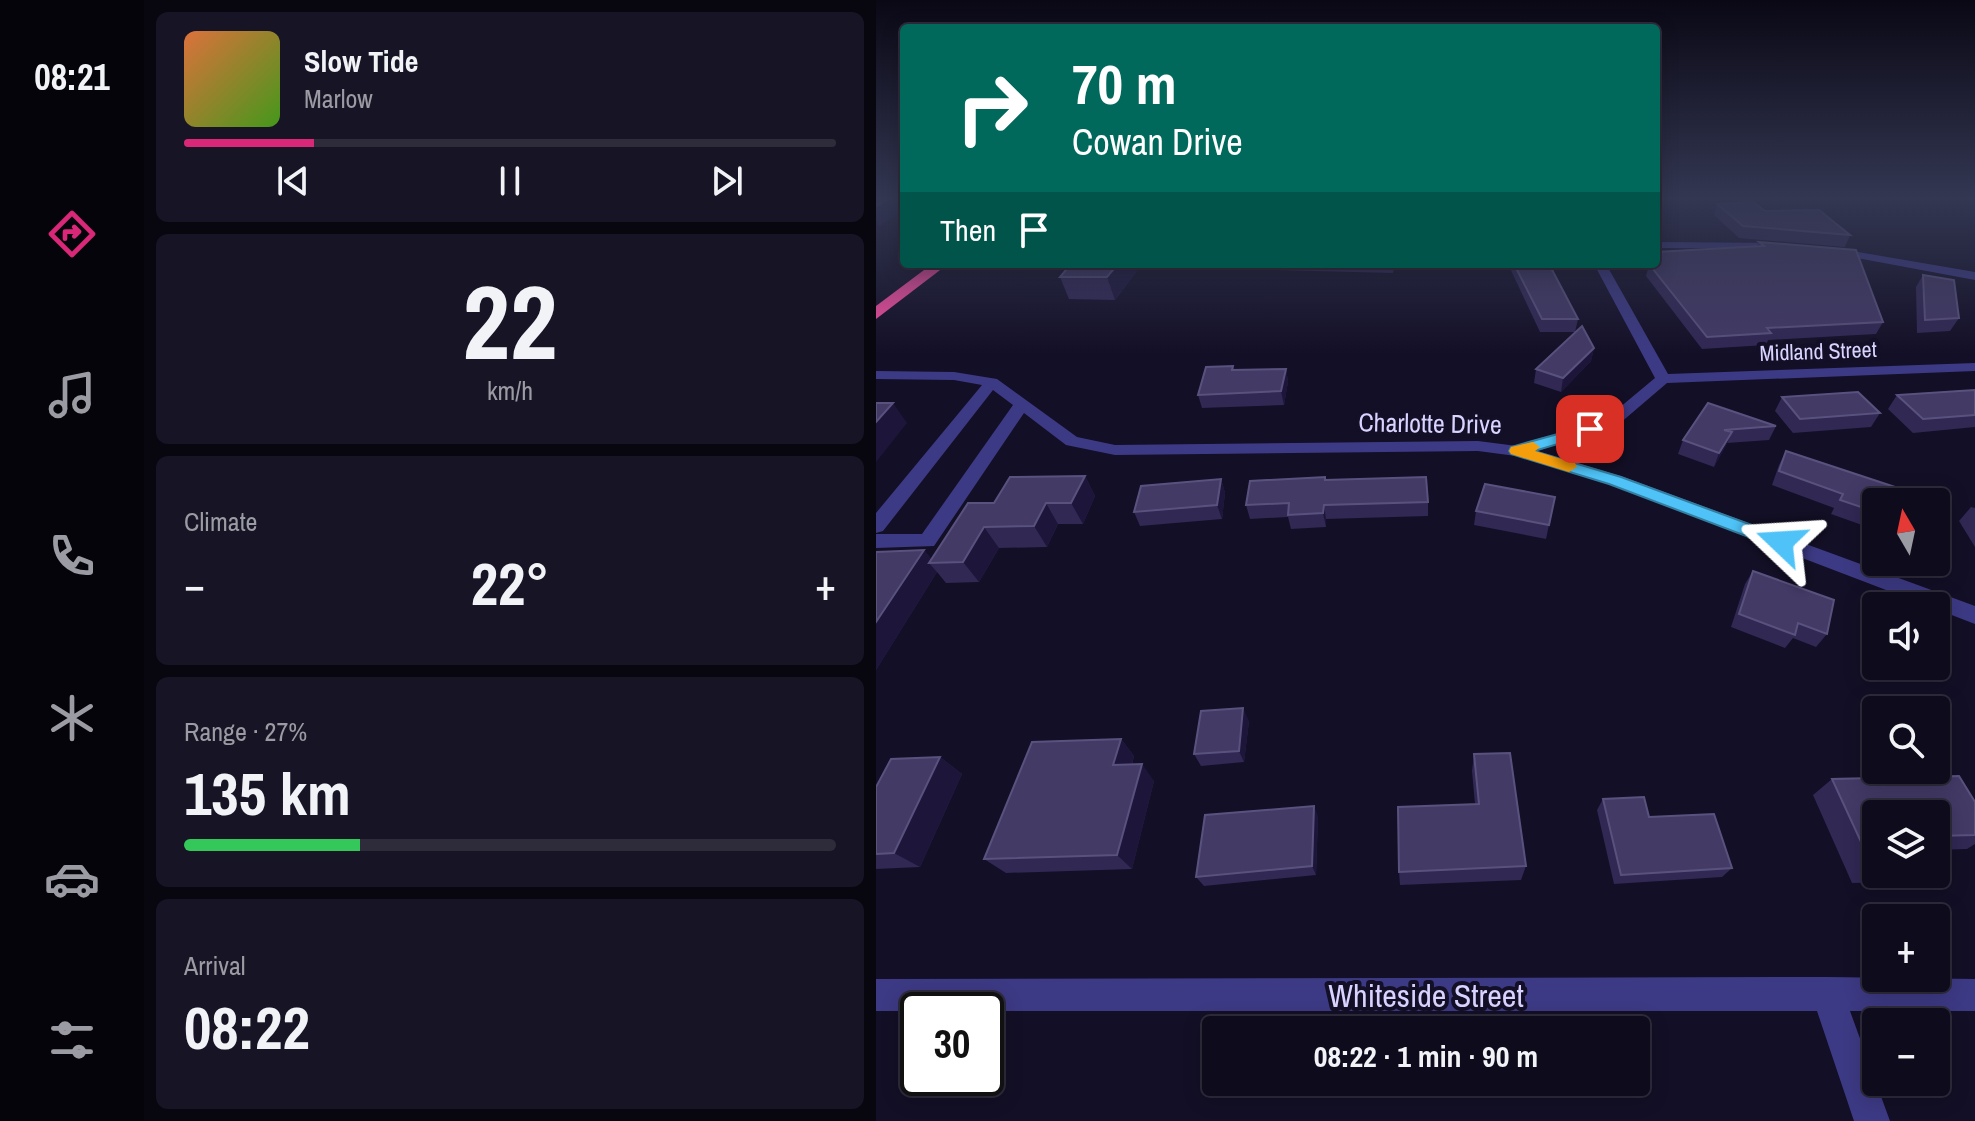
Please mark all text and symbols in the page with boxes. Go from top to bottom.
text: Slow Tide [304,41,418,81]
text: 70 m [1072,46,1177,121]
text: 08:21 [34,53,110,101]
icon: right [940,56,1044,160]
text: Marlow [304,81,373,116]
text: Cowan Drive [1072,118,1243,166]
icon: previous [271,159,315,203]
icon: pause [488,159,532,203]
icon: next [705,159,749,203]
icon: directions [44,206,100,262]
icon: arrive [1012,208,1056,252]
text: Then [940,210,996,250]
text: 22 [463,251,557,391]
street label: Midland Street [1759,334,1877,368]
icon: music [44,367,100,423]
text: km/h [487,373,533,408]
pin [1556,395,1624,463]
street label: Charlotte Drive [1358,404,1502,442]
icon: arrive [1568,407,1612,451]
north arrow [1862,488,1950,576]
map controls [1862,488,1950,1096]
position arrow [1739,500,1823,584]
text: Climate [184,504,257,539]
icon: phone [44,528,100,584]
text: 22° [471,543,549,624]
text: − [184,554,205,614]
text: + [815,554,836,614]
button: sound [1862,592,1950,680]
icon: climate [44,690,100,746]
button: search [1862,696,1950,784]
text: Range · 27% [184,714,307,749]
text: 135 km [184,753,351,834]
button: layers [1862,800,1950,888]
icon: car [44,851,100,907]
button: + [1862,904,1950,992]
text: Arrival [184,948,246,983]
street label: Whiteside Street [1328,974,1524,1017]
text: 08:22 [184,987,310,1068]
speed limit sign: 30 [900,992,1004,1096]
button: − [1862,1008,1950,1096]
icon: filters [44,1012,100,1068]
text: 08:22 · 1 min · 90 m [1314,1036,1538,1076]

